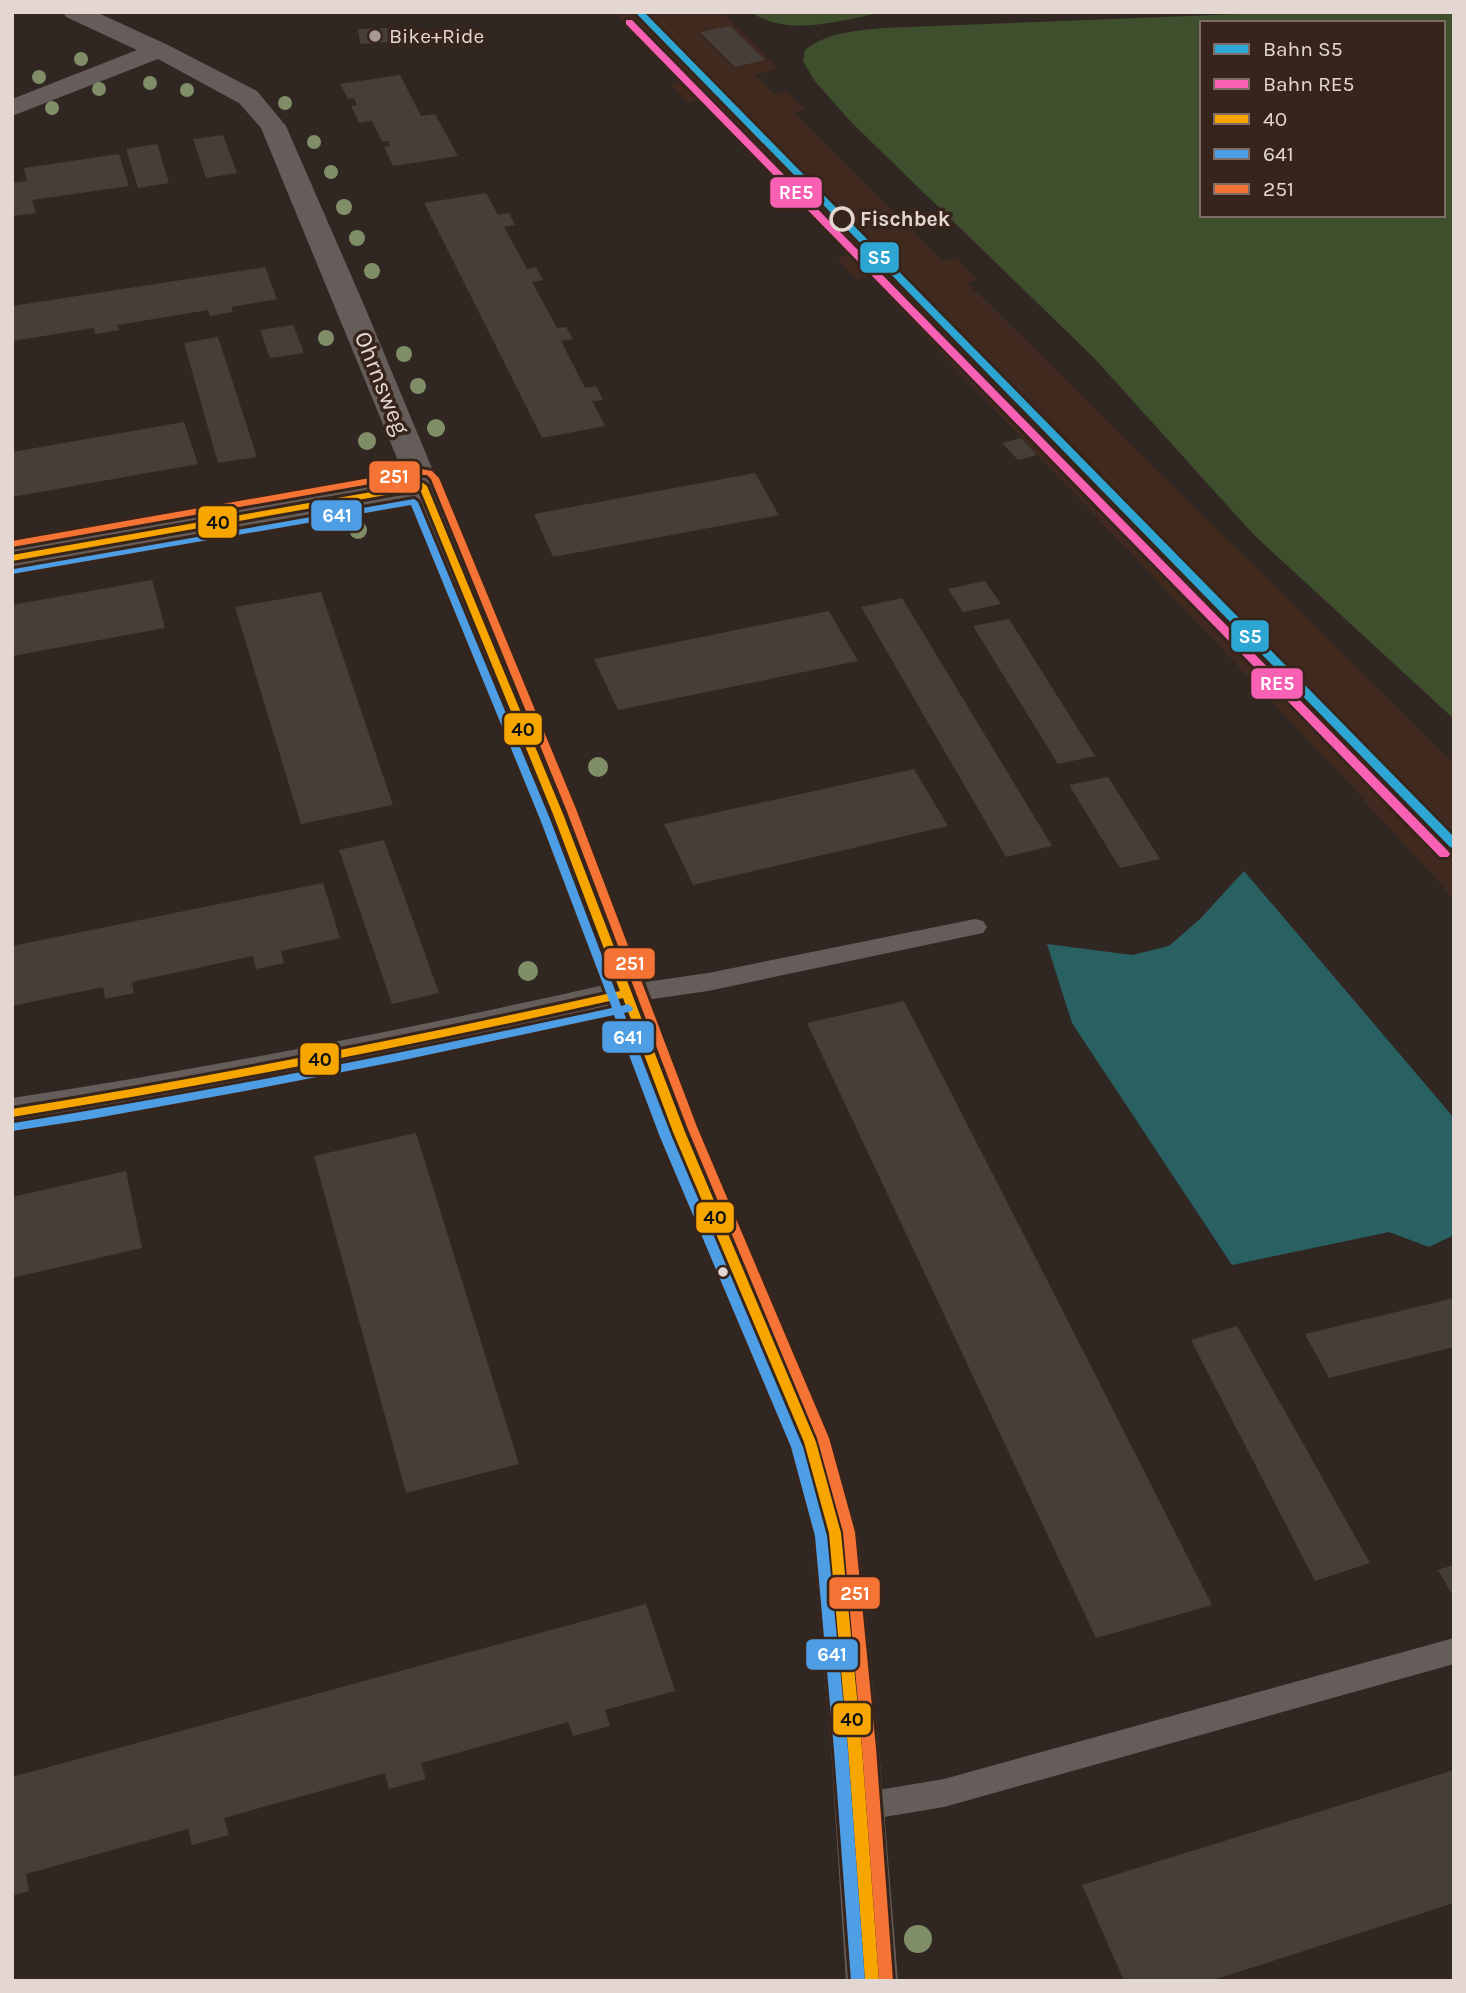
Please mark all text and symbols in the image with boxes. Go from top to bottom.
legend [1200,21,1445,217]
place label: Bike+Ride [389,24,484,48]
marker: Bike+Ride [367,28,383,44]
text: Bahn S5 [1263,37,1343,61]
text: Bahn RE5 [1263,72,1354,96]
text: 40 [1263,107,1287,131]
text: 641 [1263,142,1294,166]
line badge: RE5 [769,176,823,209]
text: 251 [1263,177,1294,201]
text: RE5 [779,182,813,204]
marker: Fischbek [830,207,854,231]
place label: Fischbek [860,207,951,231]
line badge: S5 [859,241,900,274]
text: S5 [867,247,891,269]
street label: Ohrnsweg [349,327,416,439]
line badge: 251 [368,460,421,494]
text: 251 [379,466,409,488]
line badge: 641 [310,499,363,532]
line badge: 40 [197,505,238,539]
text: 641 [322,505,352,527]
text: 40 [206,512,230,534]
line badge: S5 [1230,619,1270,653]
text: S5 [1238,626,1262,648]
line badge: RE5 [1250,667,1304,700]
text: RE5 [1260,673,1294,695]
line badge: 40 [503,712,543,746]
text: 40 [511,719,535,741]
line badge: 251 [603,947,656,980]
text: 251 [615,953,645,975]
line badge: 641 [601,1020,655,1054]
text: 641 [613,1027,643,1049]
line badge: 40 [299,1042,340,1076]
text: 40 [308,1049,332,1071]
line badge: 40 [695,1201,735,1234]
text: 40 [703,1207,727,1229]
unlabelled marker [716,1265,730,1279]
line badge: 251 [828,1576,881,1610]
text: 251 [840,1583,870,1605]
line badge: 641 [805,1638,859,1671]
text: 641 [817,1644,847,1666]
line badge: 40 [832,1702,872,1736]
text: 40 [840,1709,864,1731]

